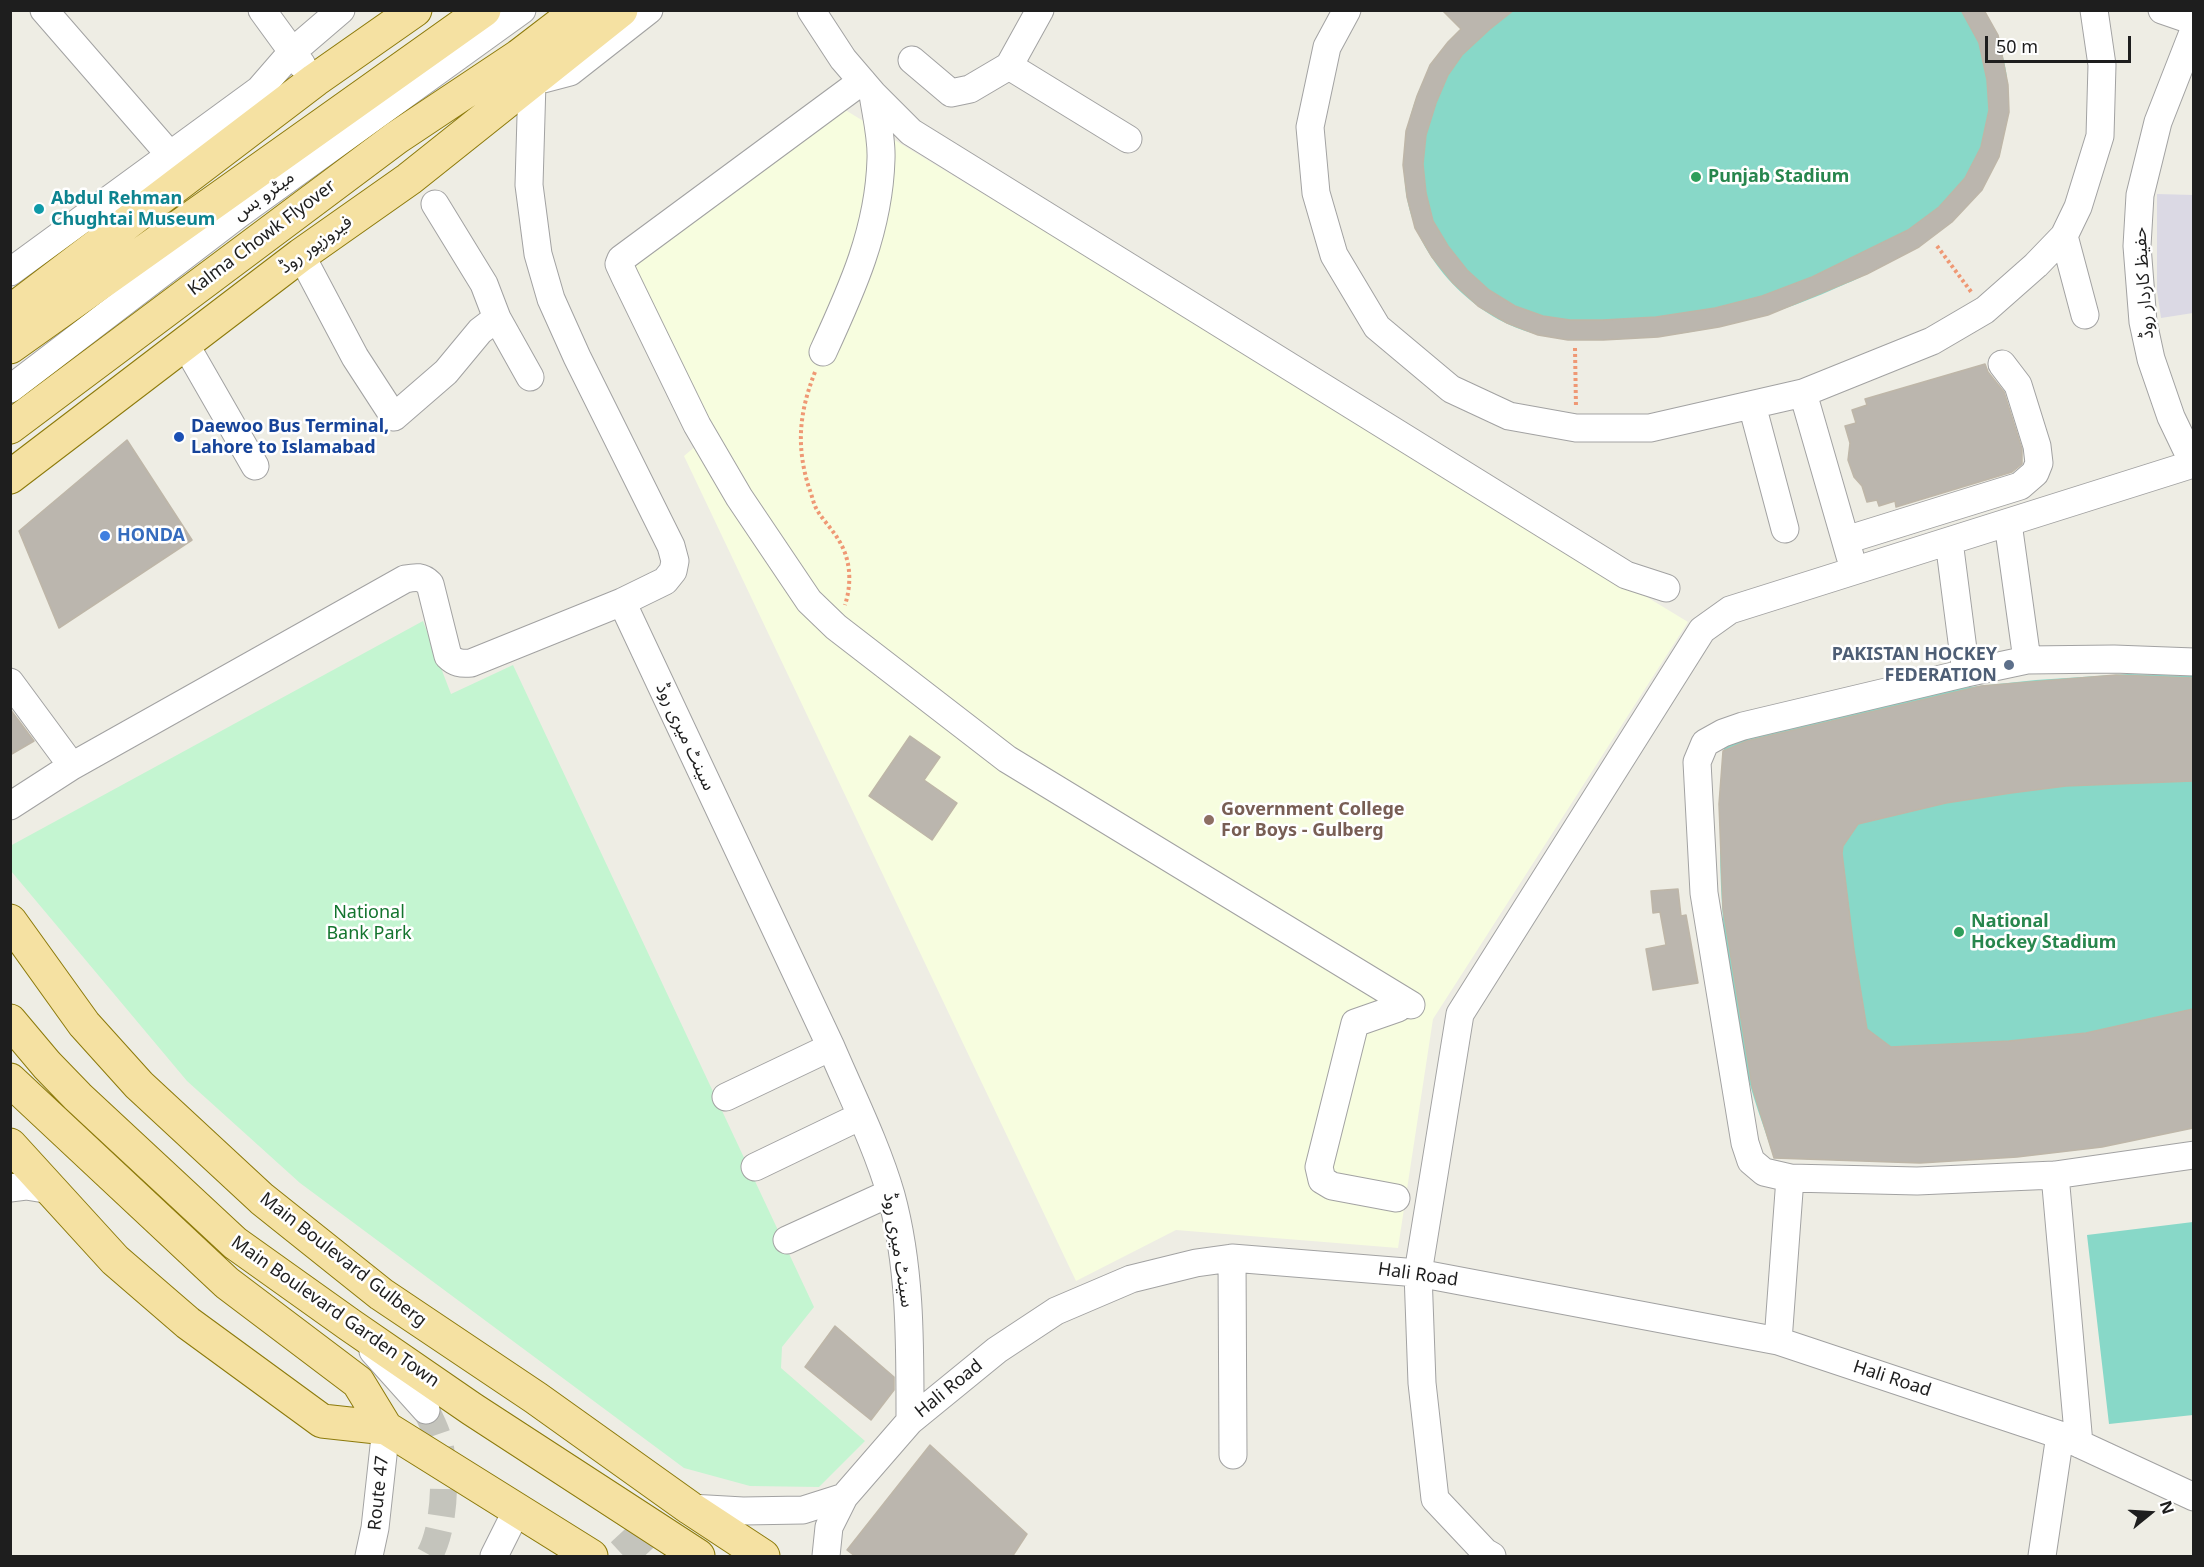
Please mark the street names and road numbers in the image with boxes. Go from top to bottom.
street label: میٹرو بس [229,167,299,225]
street label: Kalma Chowk Flyover [184,175,340,301]
street label: فیروزپور روڈ [276,211,356,279]
street label: حفیظ کاردار روڈ [2129,226,2159,340]
street label: سینٹ میری روڈ [651,680,719,794]
street label: Main Boulevard Gulberg [255,1188,431,1332]
street label: سینٹ میری روڈ [878,1191,918,1309]
street label: Main Boulevard Garden Town [227,1232,443,1392]
street label: Hali Road [1377,1259,1459,1291]
street label: Hali Road [911,1355,987,1423]
street label: Hali Road [1850,1356,1934,1402]
street label: Route 47 [364,1455,394,1531]

